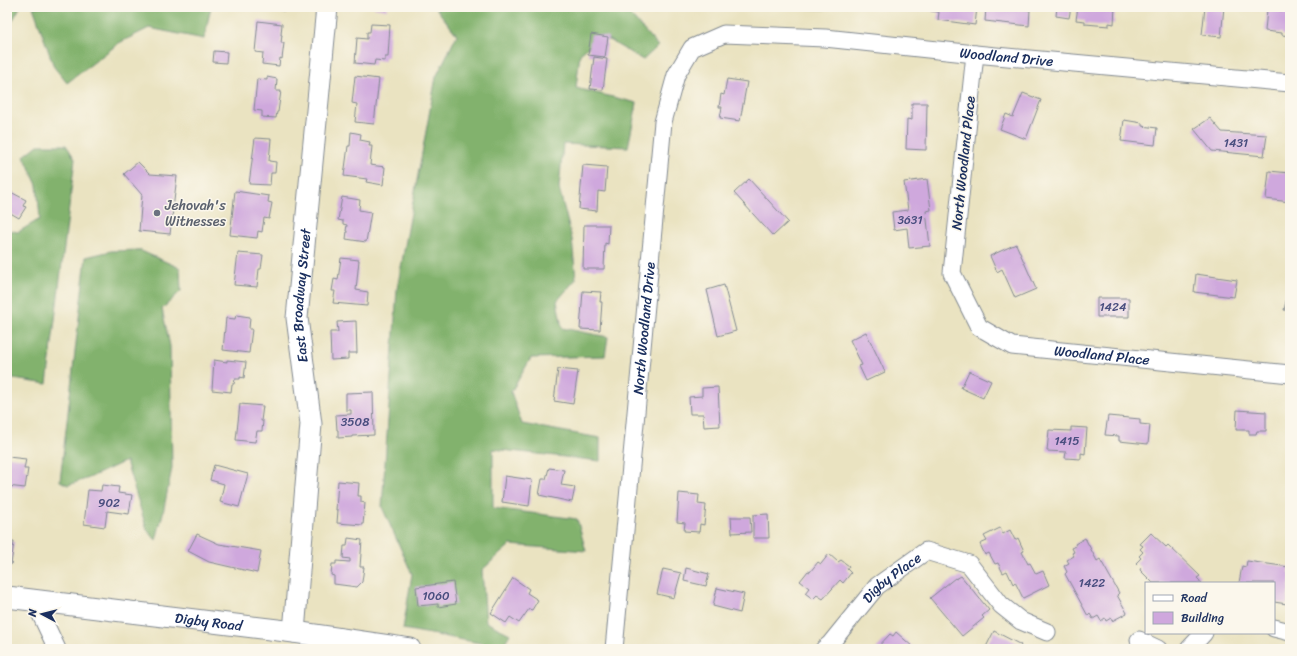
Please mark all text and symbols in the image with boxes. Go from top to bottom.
street label: Woodland Drive [959,40,1054,74]
street label: North Woodland Place [944,94,983,231]
house number: 1431 [1224,132,1248,154]
place label: Jehovah's Witnesses [164,193,226,234]
marker: Jehovah's Witnesses [152,208,162,218]
house number: 3631 [897,209,923,231]
street label: East Broadway Street [285,226,319,364]
street label: North Woodland Drive [626,261,663,396]
house number: 1424 [1099,296,1127,318]
street label: Woodland Place [1053,338,1151,373]
house number: 3508 [341,411,369,433]
house number: 1415 [1054,430,1080,452]
house number: 902 [98,492,120,514]
street label: Digby Place [856,546,927,609]
house number: 1422 [1079,572,1105,594]
legend [1145,582,1275,634]
house number: 1060 [422,585,450,607]
text: Road [1181,587,1208,609]
north arrow [22,594,62,634]
street label: Digby Road [173,606,245,639]
text: Building [1181,607,1224,629]
text: N [23,608,43,619]

